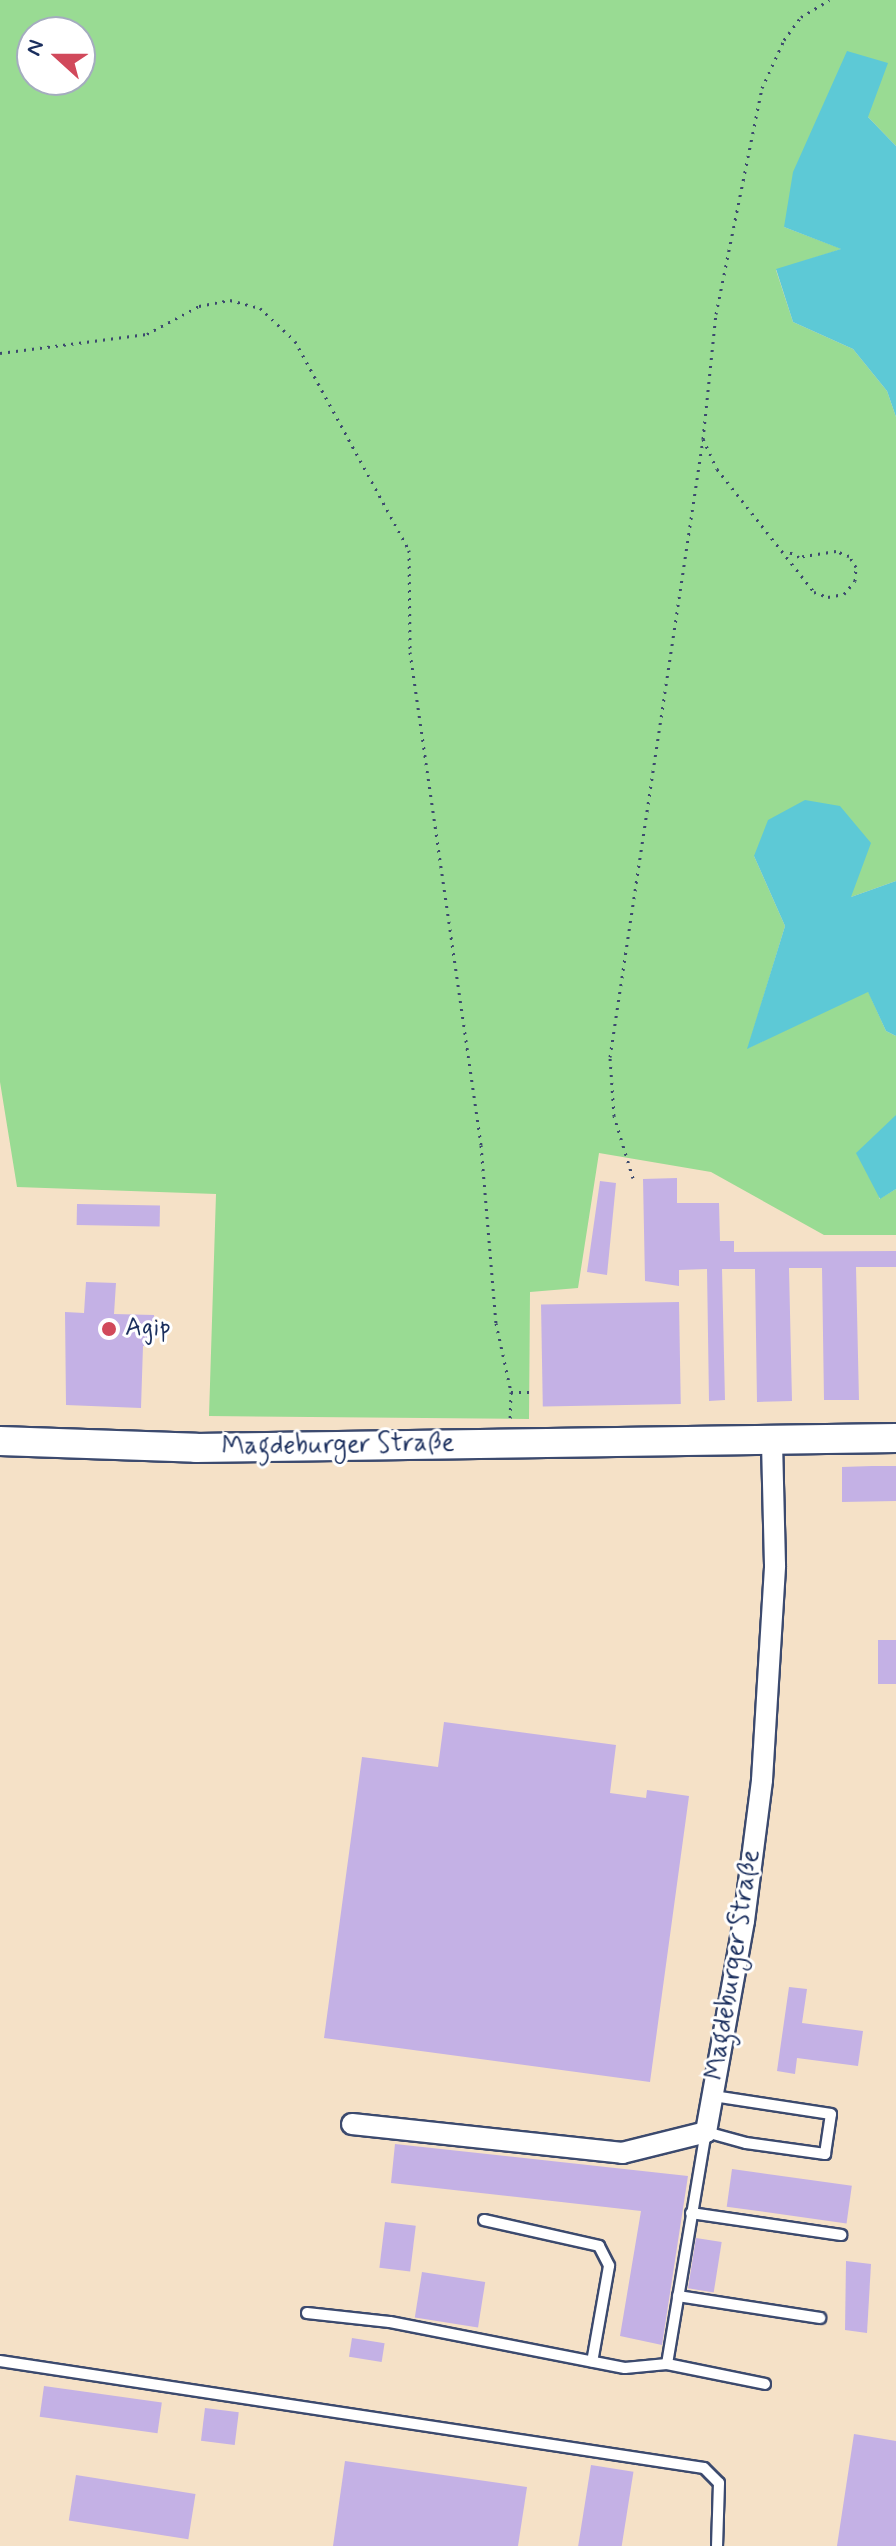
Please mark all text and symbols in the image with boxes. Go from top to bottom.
north arrow [16,16,96,96]
text: N [20,36,51,60]
place label: Agip [125,1313,171,1345]
marker: Agip [100,1320,118,1338]
street label: Magdeburger Straße [221,1428,455,1464]
street label: Magdeburger Straße [700,1848,768,2082]

